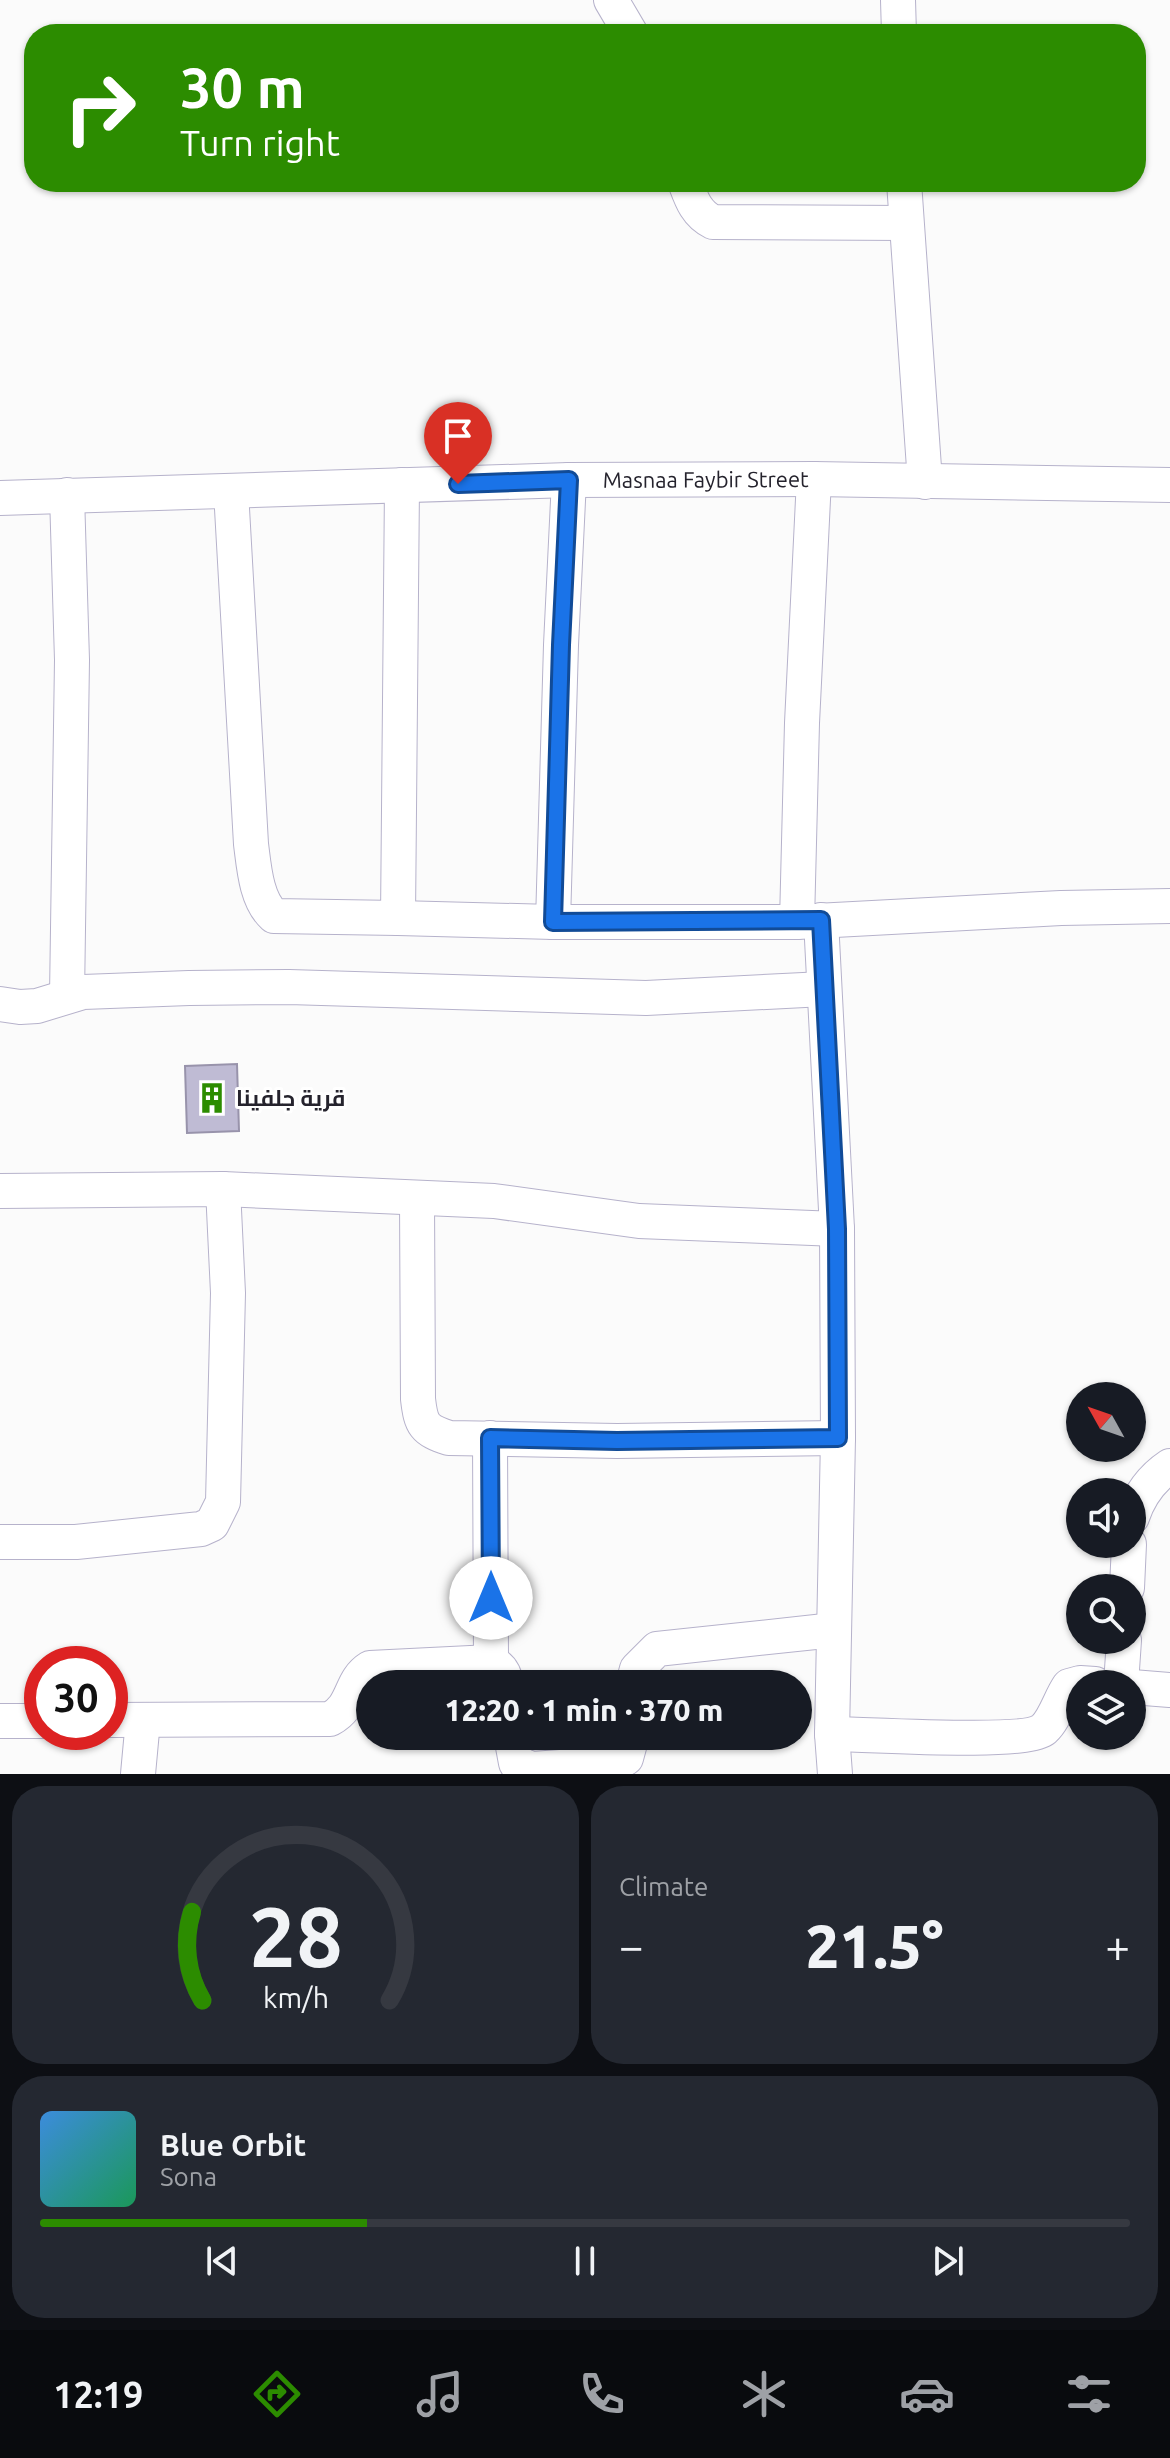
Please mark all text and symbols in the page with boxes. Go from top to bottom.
icon: right [48,56,152,160]
text: 30 m [180,56,305,119]
text: Turn right [180,122,340,163]
pin [424,402,492,484]
icon: arrive [436,414,480,458]
street label: Masnaa Faybir Street [603,466,809,492]
building icon: قرية جلفينا [195,1081,229,1115]
place label: قرية جلفينا [236,1085,345,1112]
north arrow [1066,1382,1146,1462]
map controls [1066,1382,1146,1750]
button: sound [1066,1478,1146,1558]
position arrow [449,1556,533,1640]
button: search [1066,1574,1146,1654]
speed limit sign: 30 [24,1646,128,1750]
button: layers [1066,1670,1146,1750]
text: 12:20 · 1 min · 370 m [445,1693,723,1727]
text: Climate [619,1872,708,1901]
text: 28 [249,1889,342,1983]
text: 21.5° [805,1912,944,1979]
text: − [619,1921,644,1970]
text: + [1105,1921,1130,1970]
text: km/h [263,1981,329,2013]
text: Blue Orbit [160,2128,306,2162]
text: Sona [160,2162,217,2191]
icon: previous [200,2239,244,2283]
icon: pause [563,2239,607,2283]
icon: next [926,2239,970,2283]
icon: directions [249,2366,305,2422]
icon: music [412,2366,468,2422]
icon: phone [574,2366,630,2422]
icon: climate [736,2366,792,2422]
icon: car [899,2366,955,2422]
icon: filters [1061,2366,1117,2422]
text: 12:19 [53,2374,143,2415]

